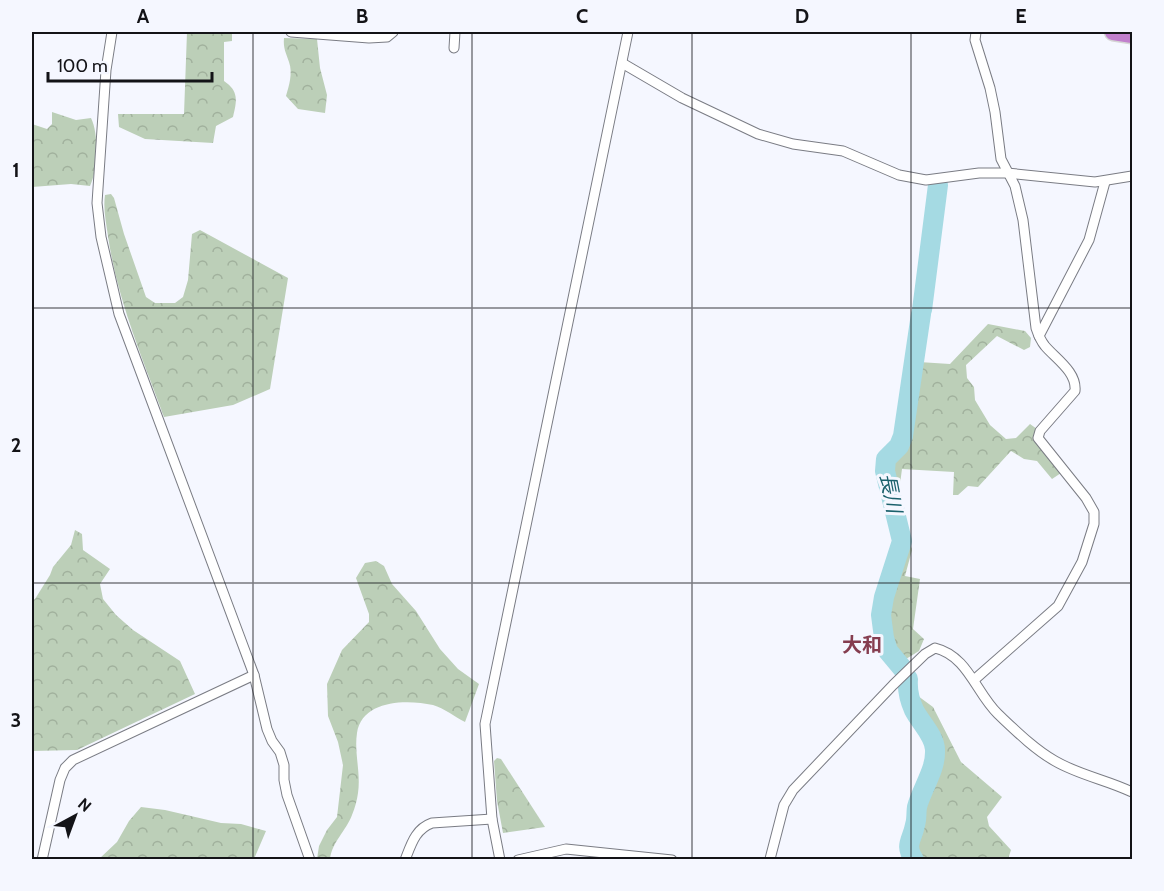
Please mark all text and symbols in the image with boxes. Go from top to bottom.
text: A [137,4,150,28]
text: B [356,4,368,28]
text: C [576,4,588,28]
text: D [795,4,809,28]
text: E [1015,4,1027,28]
scale bar [48,45,212,83]
text: 100 m [57,55,108,77]
text: 1 [12,158,20,182]
text: 2 [11,433,21,457]
water label: 長川 [875,471,907,517]
district label: 大和 [842,633,882,657]
text: 3 [11,708,21,732]
north arrow [45,786,105,846]
text: N [74,794,95,816]

